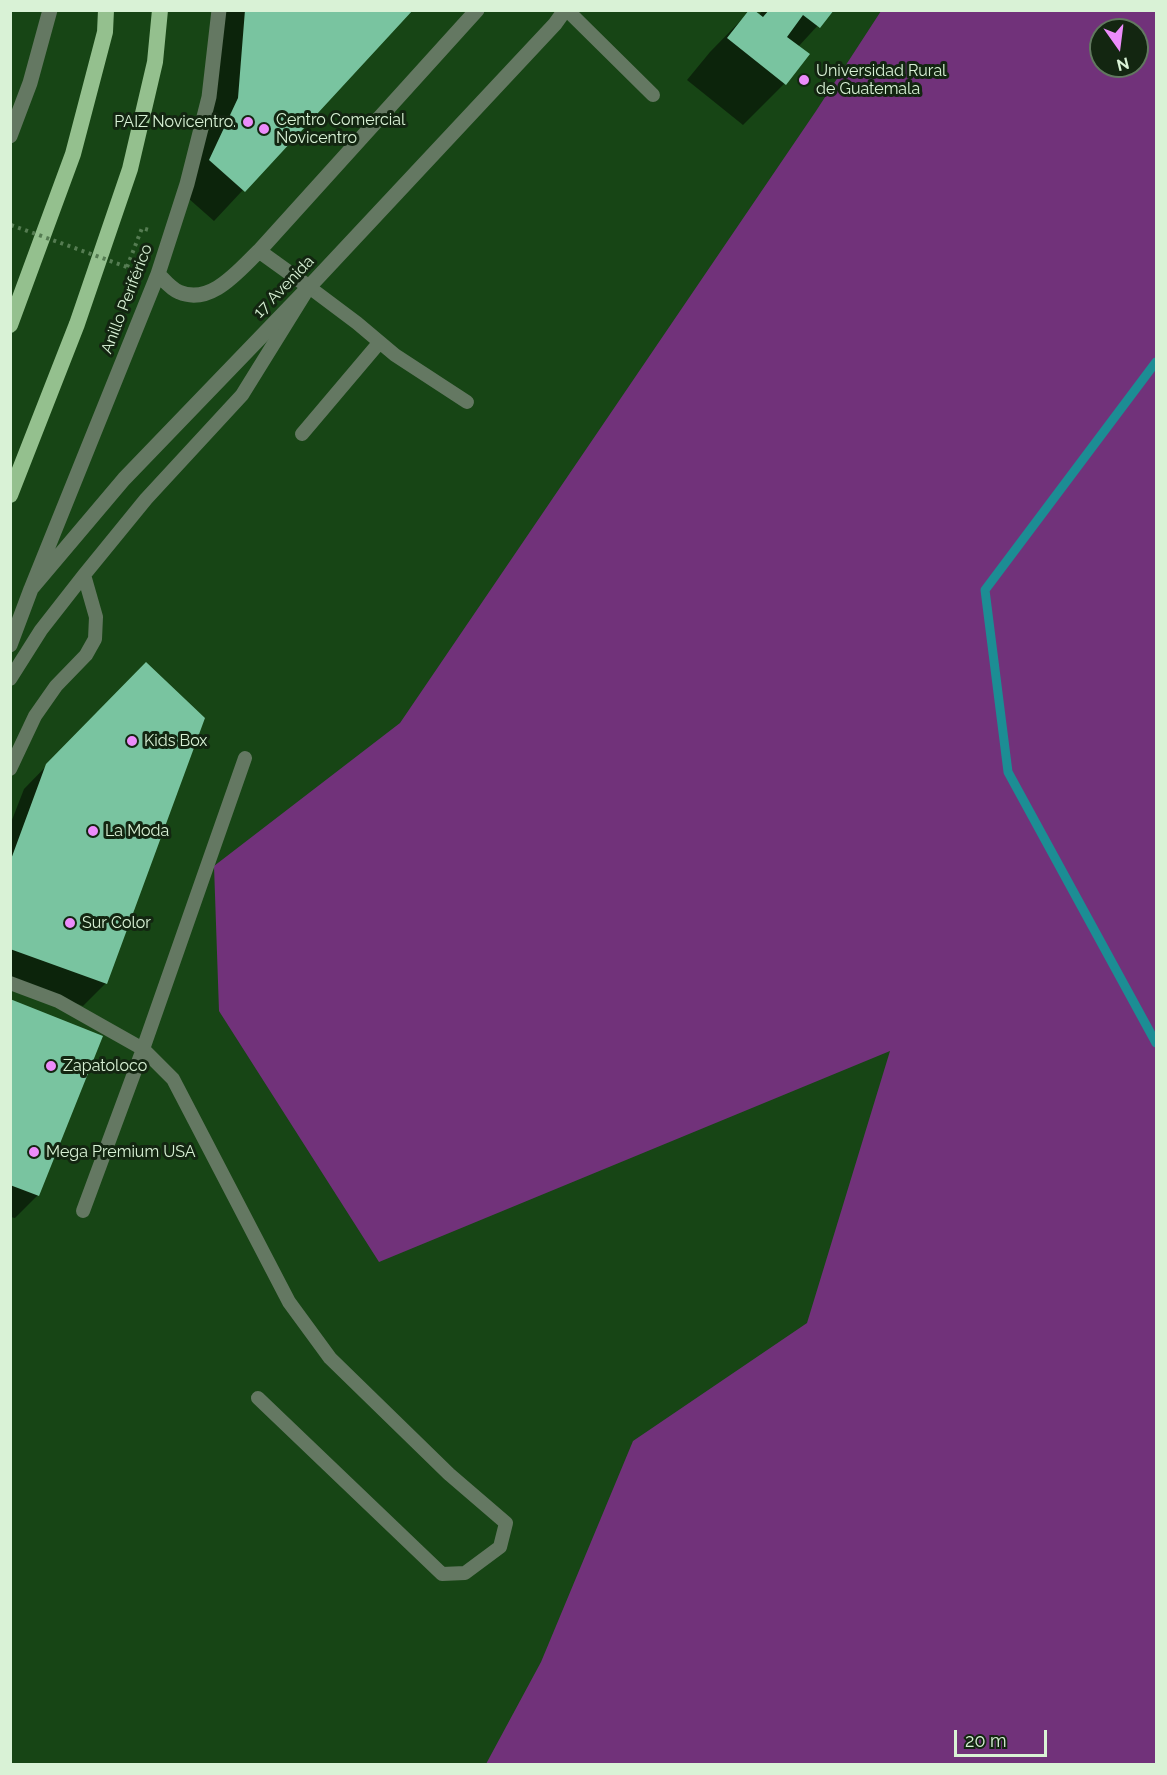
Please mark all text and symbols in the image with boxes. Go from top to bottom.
north arrow [1089,18,1149,78]
text: N [1115,53,1131,75]
place label: Universidad Rural de Guatemala [816,61,946,99]
marker: Universidad Rural de Guatemala [797,73,811,87]
place label: Centro Comercial Novicentro [276,110,405,148]
place label: PAIZ Novicentro. [114,112,236,132]
marker: PAIZ Novicentro. [241,115,255,129]
marker: Centro Comercial Novicentro [257,122,271,136]
street label: Anillo Periférico [97,241,157,357]
street label: 17 Avenida [250,252,318,322]
place label: Kids Box [144,731,207,751]
marker: Kids Box [125,734,139,748]
place label: La Moda [105,821,169,841]
marker: La Moda [86,824,100,838]
place label: Sur Color [82,913,151,933]
marker: Sur Color [63,916,77,930]
place label: Zapatoloco [63,1056,147,1076]
marker: Zapatoloco [44,1059,58,1073]
place label: Mega Premium USA [46,1142,196,1162]
marker: Mega Premium USA [27,1145,41,1159]
scale bar [957,1718,1050,1756]
text: 20 m [965,1730,1007,1751]

